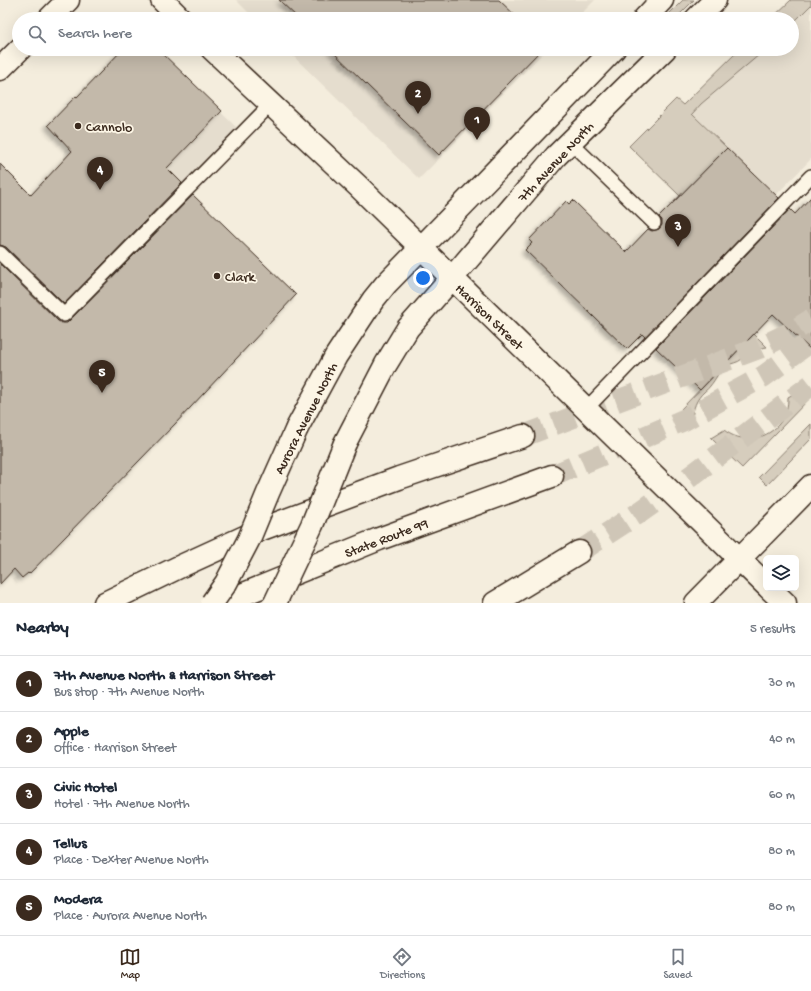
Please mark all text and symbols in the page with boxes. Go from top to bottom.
search box [12,12,799,56]
icon: search [26,23,48,45]
text: Search here [58,25,132,43]
pin: 2 [405,81,431,114]
pin: 1 [464,107,490,140]
street label: 7th Avenue North [515,119,599,207]
place label: Cannolo [86,120,132,137]
marker: Cannolo [73,121,83,131]
pin: 4 [87,157,113,190]
pin: 3 [665,214,691,247]
your location [413,268,433,288]
place label: Clark [225,270,256,287]
marker: Clark [212,271,222,281]
street label: Harrison Street [451,281,527,356]
pin: 5 [89,360,115,393]
street label: Aurora Avenue North [272,360,343,478]
street label: State Route 99 [343,516,431,563]
map controls [763,555,799,591]
button: layers [763,555,799,591]
text: Nearby [16,619,69,639]
text: 5 results [750,622,795,637]
text: 7th Avenue North & Harrison Street [54,667,274,685]
text: 1 [26,676,32,691]
text: 30 m [769,676,795,691]
text: Bus stop · 7th Avenue North [54,685,205,700]
text: Apple [54,723,89,741]
text: 2 [26,732,32,747]
text: 40 m [769,732,795,747]
text: Office · Harrison Street [54,741,176,756]
text: Civic Hotel [54,779,117,797]
text: 3 [26,788,32,803]
text: 60 m [769,788,795,803]
text: Hotel · 7th Avenue North [54,797,190,812]
text: Tellus [54,835,87,853]
text: 4 [26,844,32,859]
text: 80 m [768,844,795,859]
text: Place · Dexter Avenue North [54,853,209,868]
text: Modera [54,891,102,909]
text: 5 [26,900,32,915]
text: 80 m [768,900,795,915]
text: Place · Aurora Avenue North [54,909,207,924]
tab: Map [119,946,141,982]
tab: Directions [380,946,425,982]
tab: Saved [663,946,692,982]

